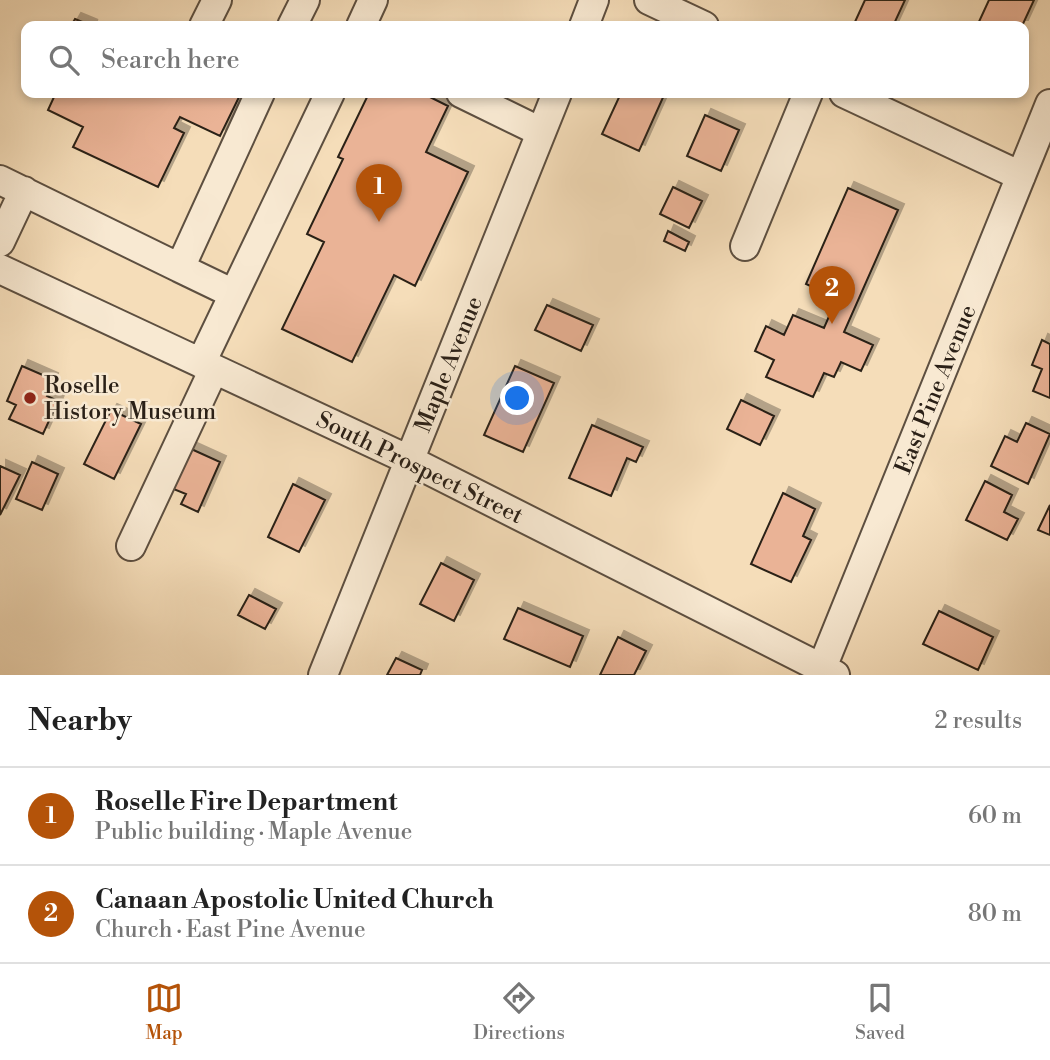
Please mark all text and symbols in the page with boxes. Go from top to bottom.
search box [21,21,1029,98]
icon: search [45,41,83,79]
text: Search here [101,44,240,76]
pin: 1 [356,164,402,222]
pin: 2 [809,266,855,324]
street label: Maple Avenue [409,292,489,436]
street label: East Pine Avenue [889,301,983,478]
place label: Roselle History Museum [44,372,216,426]
your location [500,381,534,415]
marker: Roselle History Museum [22,390,38,406]
street label: South Prospect Street [312,406,527,530]
text: Nearby [28,702,132,740]
text: 2 results [935,707,1022,735]
text: Roselle Fire Department [95,786,398,818]
text: 1 [45,802,57,830]
text: 60 m [968,802,1022,830]
text: Public building · Maple Avenue [95,818,412,846]
text: Canaan Apostolic United Church [95,884,494,916]
text: 2 [44,900,58,928]
text: 80 m [968,900,1022,928]
text: Church · East Pine Avenue [95,916,366,944]
tab: Map [145,979,183,1045]
tab: Directions [473,979,565,1045]
tab: Saved [855,979,905,1045]

